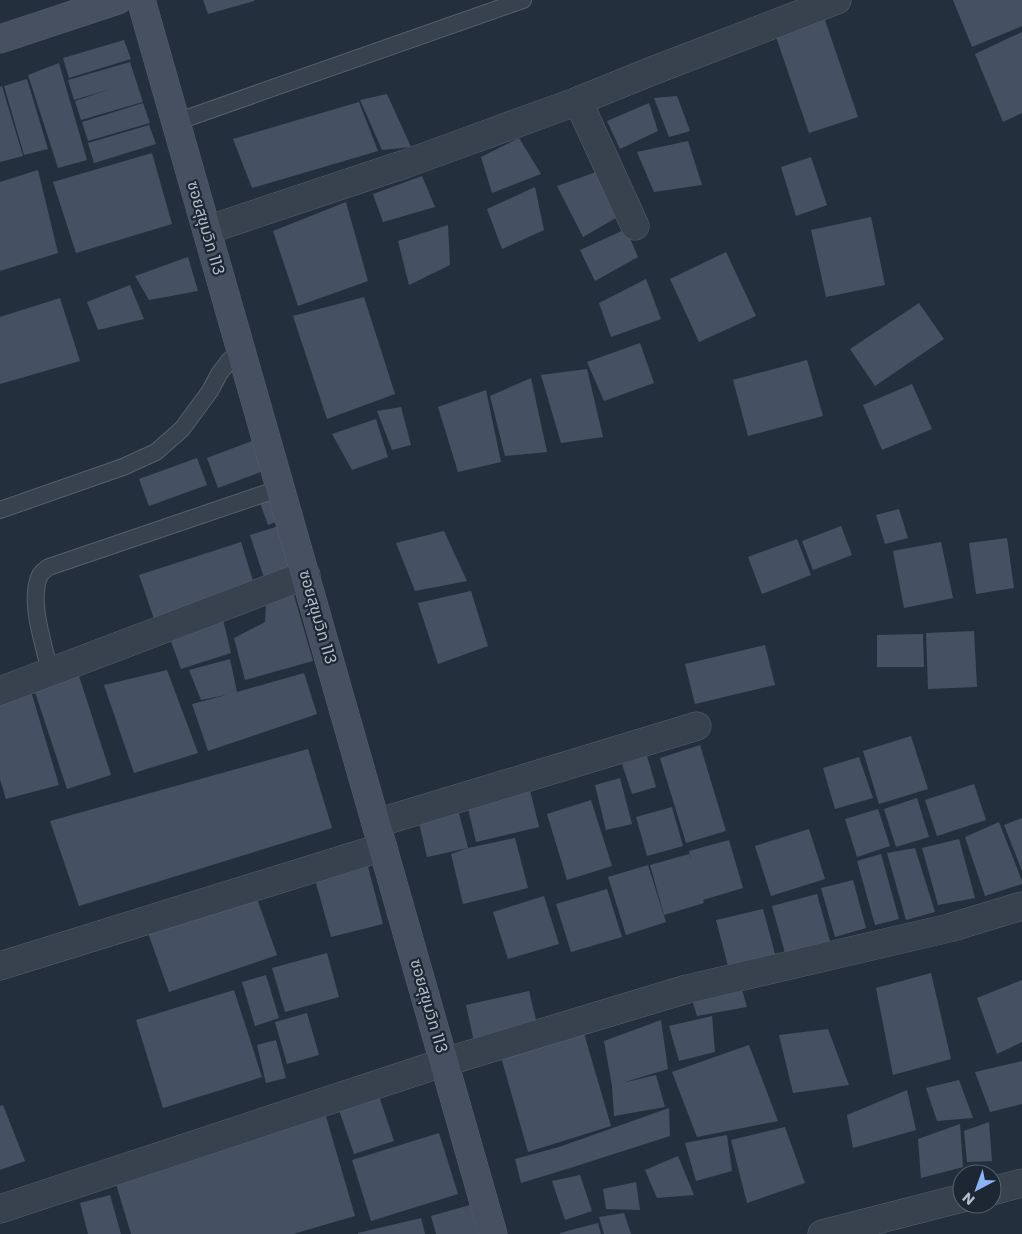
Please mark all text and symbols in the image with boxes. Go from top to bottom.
street label: ซอยสุขุมวิท 113 [182,178,230,278]
street label: ซอยสุขุมวิท 113 [294,567,342,667]
street label: ซอยสุขุมวิท 113 [405,956,453,1056]
north arrow [952,1164,1002,1214]
text: N [958,1188,979,1210]

